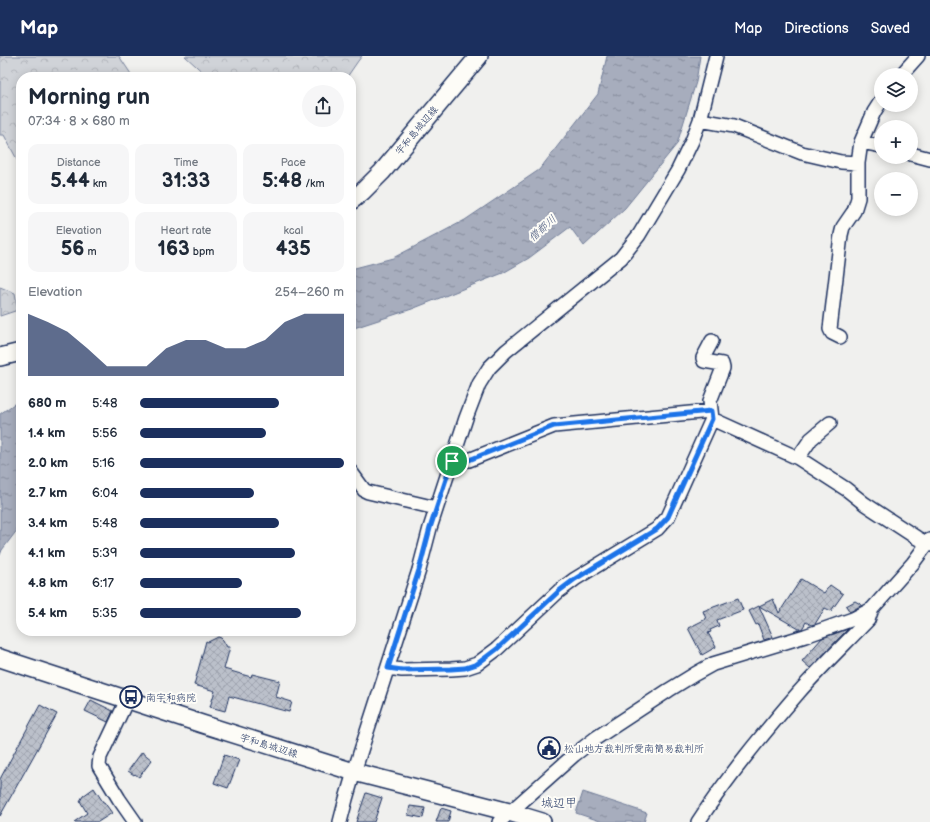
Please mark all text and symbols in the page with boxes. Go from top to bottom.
text: Map [20,17,58,40]
text: Map [734,20,762,37]
text: Directions [784,20,849,37]
text: Saved [871,20,910,37]
map controls [874,68,918,216]
button: layers [874,68,918,112]
text: Morning run [28,84,150,111]
button: share [302,85,344,127]
street label: 宇和島城辺線 [393,104,441,157]
text: 07:34 · 8 × 680 m [28,113,130,129]
button: + [874,120,918,164]
text: Distance [57,156,101,169]
text: Time [174,156,198,169]
text: Pace [281,156,306,169]
text: 5.44 [50,169,90,193]
text: 31:33 [162,169,210,193]
text: 5:48 [262,169,302,193]
button: − [874,172,918,216]
text: km [90,177,107,190]
text: /km [302,177,325,190]
water label: 僧都川 [526,213,559,244]
text: Elevation [56,224,102,237]
text: Heart rate [161,224,211,237]
text: kcal [283,224,303,237]
text: 56 [61,237,84,261]
text: 163 [158,237,190,261]
text: 435 [276,237,311,261]
text: m [84,245,97,258]
text: bpm [190,245,214,258]
text: Elevation [28,284,82,300]
text: 254–260 m [275,284,344,300]
text: 680 m [28,395,66,411]
text: 5:48 [92,395,118,411]
text: 1.4 km [28,425,65,441]
text: 5:56 [92,425,117,441]
pin [435,444,469,478]
icon: arrive [441,450,463,472]
text: 2.0 km [28,455,68,471]
text: 5:16 [92,455,115,471]
text: 2.7 km [28,485,67,501]
text: 6:04 [92,485,118,501]
text: 3.4 km [28,515,68,531]
text: 5:48 [92,515,118,531]
text: 4.1 km [28,545,65,561]
text: 5:39 [92,545,118,561]
text: 4.8 km [28,575,68,591]
text: 6:17 [92,575,114,591]
text: 5.4 km [28,605,67,621]
text: 5:35 [92,605,118,621]
bus stop icon: 南宇和病院 [118,684,144,710]
place label: 南宇和病院 [146,692,196,704]
street label: 宇和島城辺線 [238,731,299,760]
public building icon: 松山地方裁判所愛南簡易裁判所 [536,735,562,761]
place label: 松山地方裁判所愛南簡易裁判所 [564,743,704,755]
district label: 城辺甲 [541,796,577,811]

